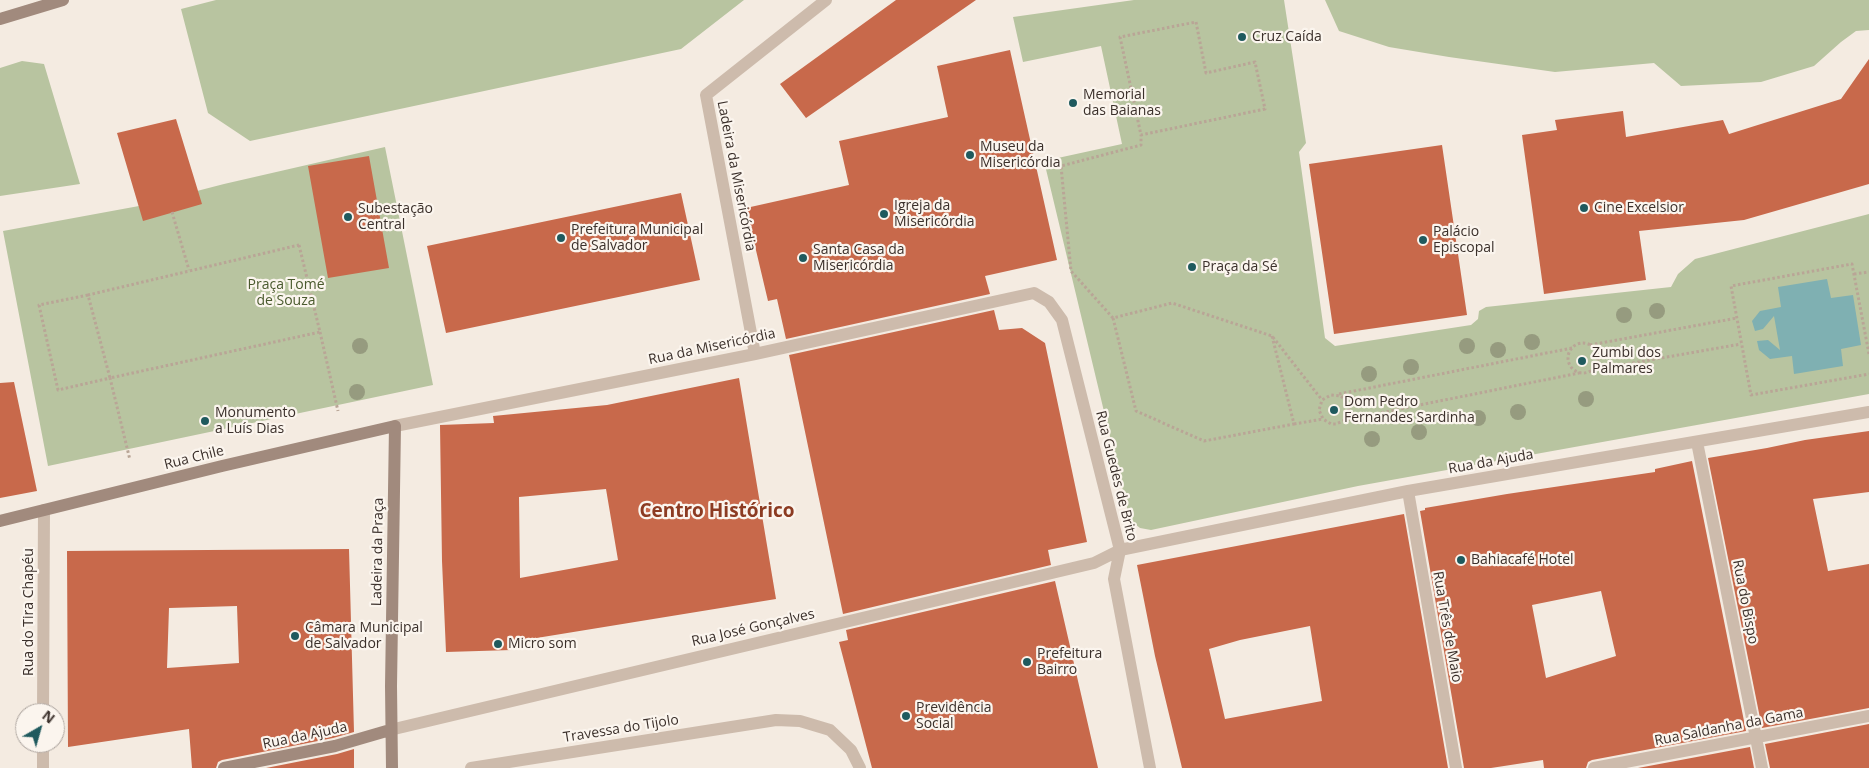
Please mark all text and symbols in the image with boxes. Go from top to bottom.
place label: Cruz Caída [1252,29,1322,45]
marker: Cruz Caída [1236,31,1248,43]
place label: Memorial das Baianas [1083,87,1161,120]
marker: Memorial das Baianas [1067,97,1079,109]
street label: Ladeira da Misericórdia [713,99,759,253]
place label: Museu da Misericórdia [980,139,1061,172]
marker: Museu da Misericórdia [964,149,976,161]
place label: Igreja da Misericórdia [894,198,975,230]
place label: Cine Excelsior [1594,200,1684,216]
place label: Subestação Central [358,201,433,233]
marker: Cine Excelsior [1578,202,1590,214]
marker: Igreja da Misericórdia [878,208,890,220]
marker: Subestação Central [342,211,354,223]
place label: Prefeitura Municipal de Salvador [571,222,703,254]
place label: Palácio Episcopal [1433,224,1495,256]
marker: Prefeitura Municipal de Salvador [555,232,567,244]
marker: Palácio Episcopal [1417,234,1429,246]
place label: Santa Casa da Misericórdia [813,242,904,274]
marker: Santa Casa da Misericórdia [797,252,809,264]
place label: Praça da Sé [1202,259,1278,275]
marker: Praça da Sé [1186,261,1198,273]
park label: Praça Tomé de Souza [248,277,324,310]
street label: Rua da Misericórdia [647,325,777,369]
place label: Zumbi dos Palmares [1592,345,1661,378]
marker: Zumbi dos Palmares [1576,355,1588,367]
place label: Dom Pedro Fernandes Sardinha [1344,394,1475,427]
marker: Dom Pedro Fernandes Sardinha [1328,404,1340,416]
place label: Monumento a Luís Dias [215,405,296,438]
street label: Rua Guedes de Brito [1092,409,1140,543]
marker: Monumento a Luís Dias [199,415,211,427]
street label: Rua Chile [162,442,226,474]
street label: Rua da Ajuda [1447,446,1535,478]
street label: Ladeira da Praça [369,498,387,606]
district label: Centro Histórico [639,501,795,523]
street label: Rua do Tira Chapéu [21,548,37,676]
place label: Bahiacafé Hotel [1471,552,1574,568]
marker: Bahiacafé Hotel [1455,554,1467,566]
street label: Rua do Bispo [1729,558,1761,646]
street label: Rua Três de Maio [1429,570,1465,684]
street label: Rua José Gonçalves [690,606,816,650]
place label: Câmara Municipal de Salvador [305,620,423,652]
marker: Câmara Municipal de Salvador [289,630,301,642]
place label: Micro som [508,636,577,652]
marker: Micro som [492,638,504,650]
place label: Prefeitura Bairro [1037,646,1102,679]
marker: Prefeitura Bairro [1021,656,1033,668]
place label: Previdência Social [916,700,992,732]
north arrow [15,703,65,753]
street label: Rua Saldanha da Gama [1653,704,1805,750]
text: N [39,706,59,728]
marker: Previdência Social [900,710,912,722]
street label: Travessa do Tijolo [562,712,680,746]
street label: Rua da Ajuda [261,719,349,753]

